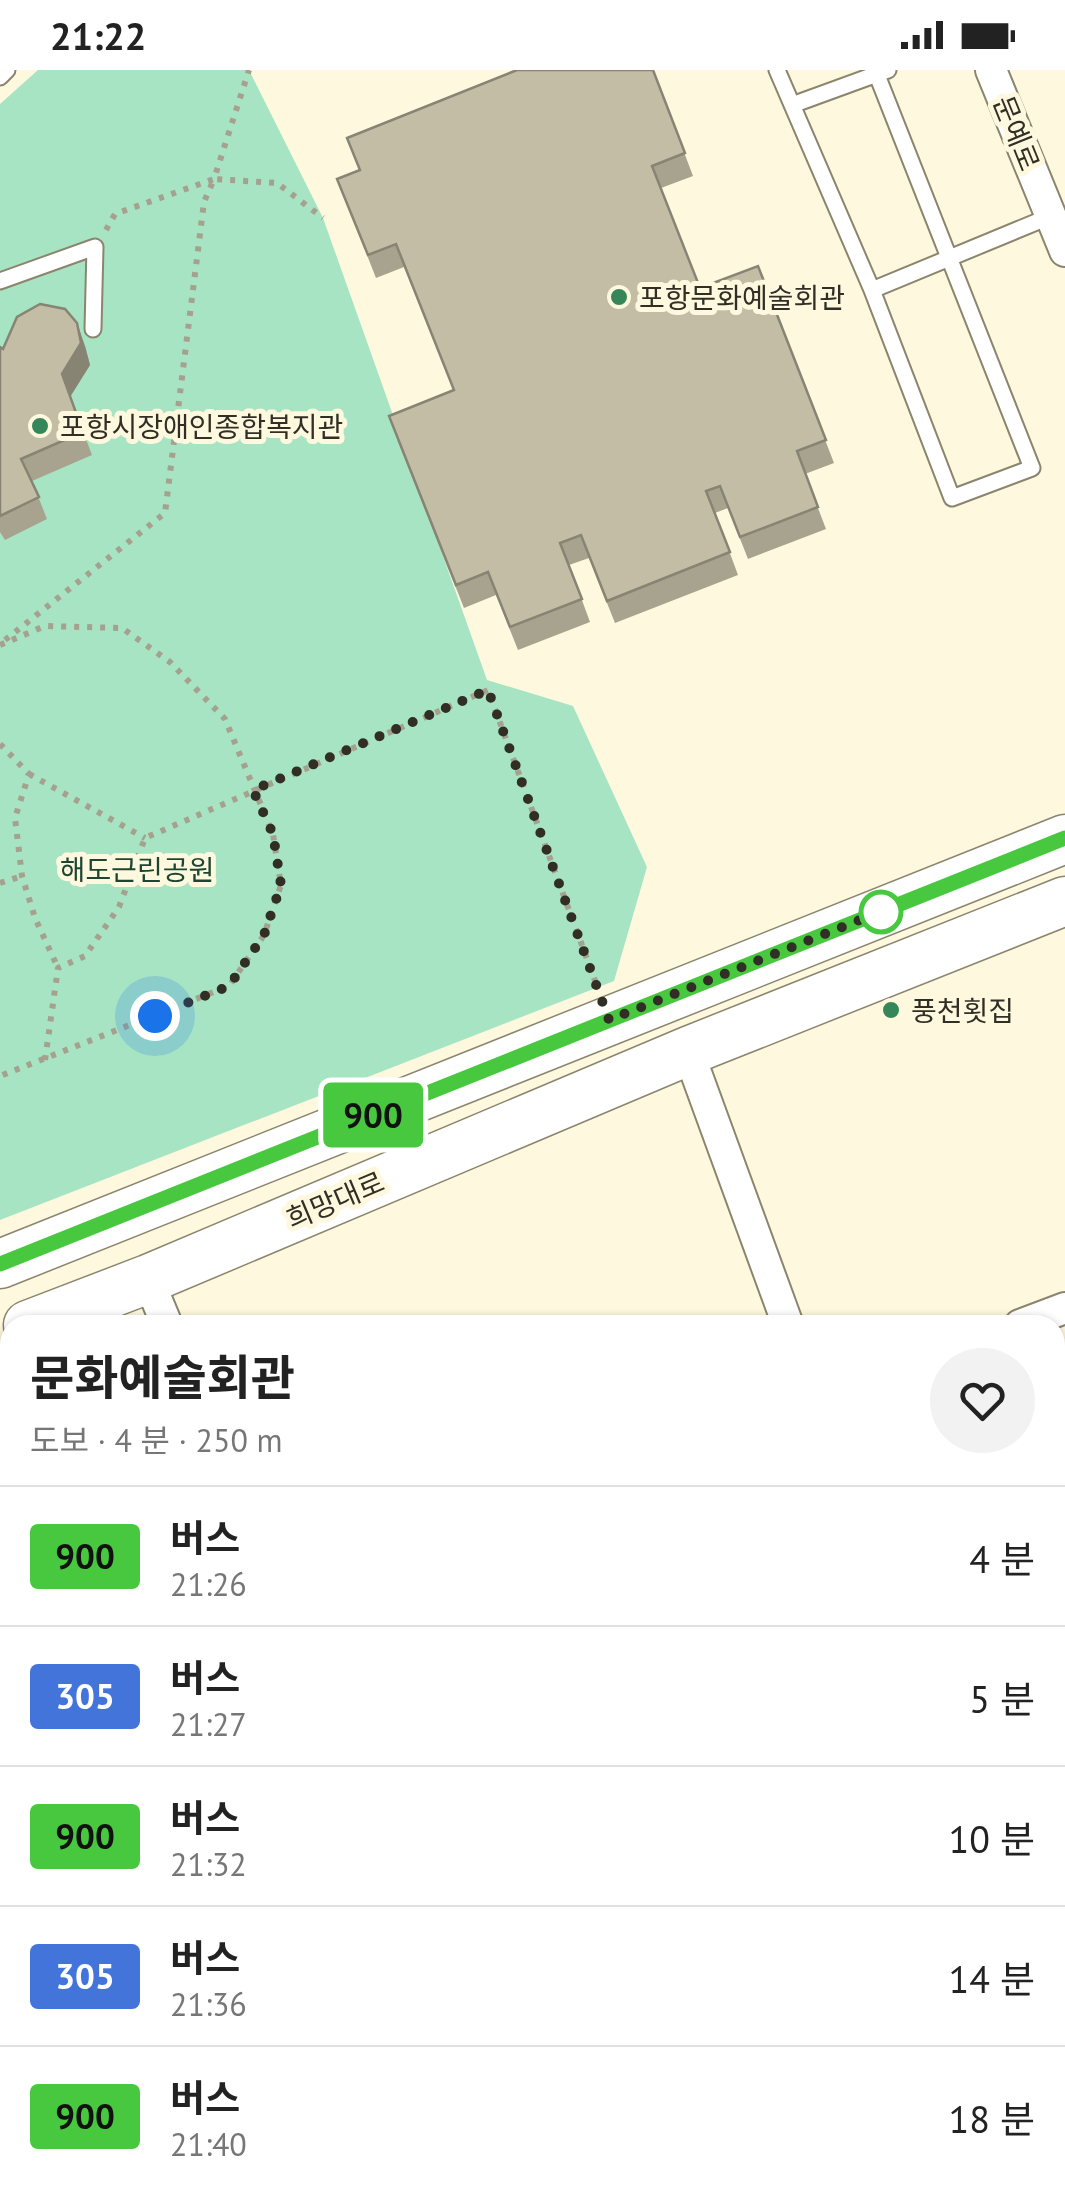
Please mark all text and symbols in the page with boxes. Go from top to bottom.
text: 21:22 [50,11,146,60]
street label: 문예로 [985,90,1049,176]
place label: 포항문화예술회관 [639,279,845,316]
marker: 포항문화예술회관 [608,286,630,308]
place label: 포항시장애인종합복지관 [60,408,343,445]
marker: 포항시장애인종합복지관 [29,415,51,437]
park label: 해도근린공원 [60,851,214,888]
unlabelled marker [860,891,902,933]
your location [130,991,180,1041]
place label: 풍천횟집 [911,992,1014,1029]
marker: 풍천횟집 [880,999,902,1021]
line badge: 900 [316,1082,430,1148]
text: 900 [343,1092,403,1138]
street label: 희망대로 [280,1163,390,1237]
text: 문화예술회관 [30,1346,295,1408]
button: heart [930,1348,1035,1453]
text: 도보 · 4 분 · 250 m [30,1419,282,1461]
text: 버스 [170,1513,240,1562]
text: 900 [55,1533,115,1579]
text: 4 분 [969,1534,1035,1583]
text: 21:26 [170,1563,247,1605]
text: 버스 [170,1653,240,1702]
text: 305 [55,1673,115,1719]
text: 5 분 [969,1674,1035,1723]
text: 21:27 [170,1703,247,1745]
text: 버스 [170,1793,240,1842]
text: 900 [55,1813,115,1859]
text: 10 분 [948,1814,1035,1863]
text: 21:32 [170,1843,247,1885]
text: 버스 [170,1933,240,1982]
text: 305 [55,1953,115,1999]
text: 14 분 [948,1954,1035,2003]
text: 21:36 [170,1983,247,2025]
text: 버스 [170,2073,240,2122]
text: 900 [55,2093,115,2139]
text: 18 분 [948,2094,1035,2143]
text: 21:40 [170,2123,247,2165]

